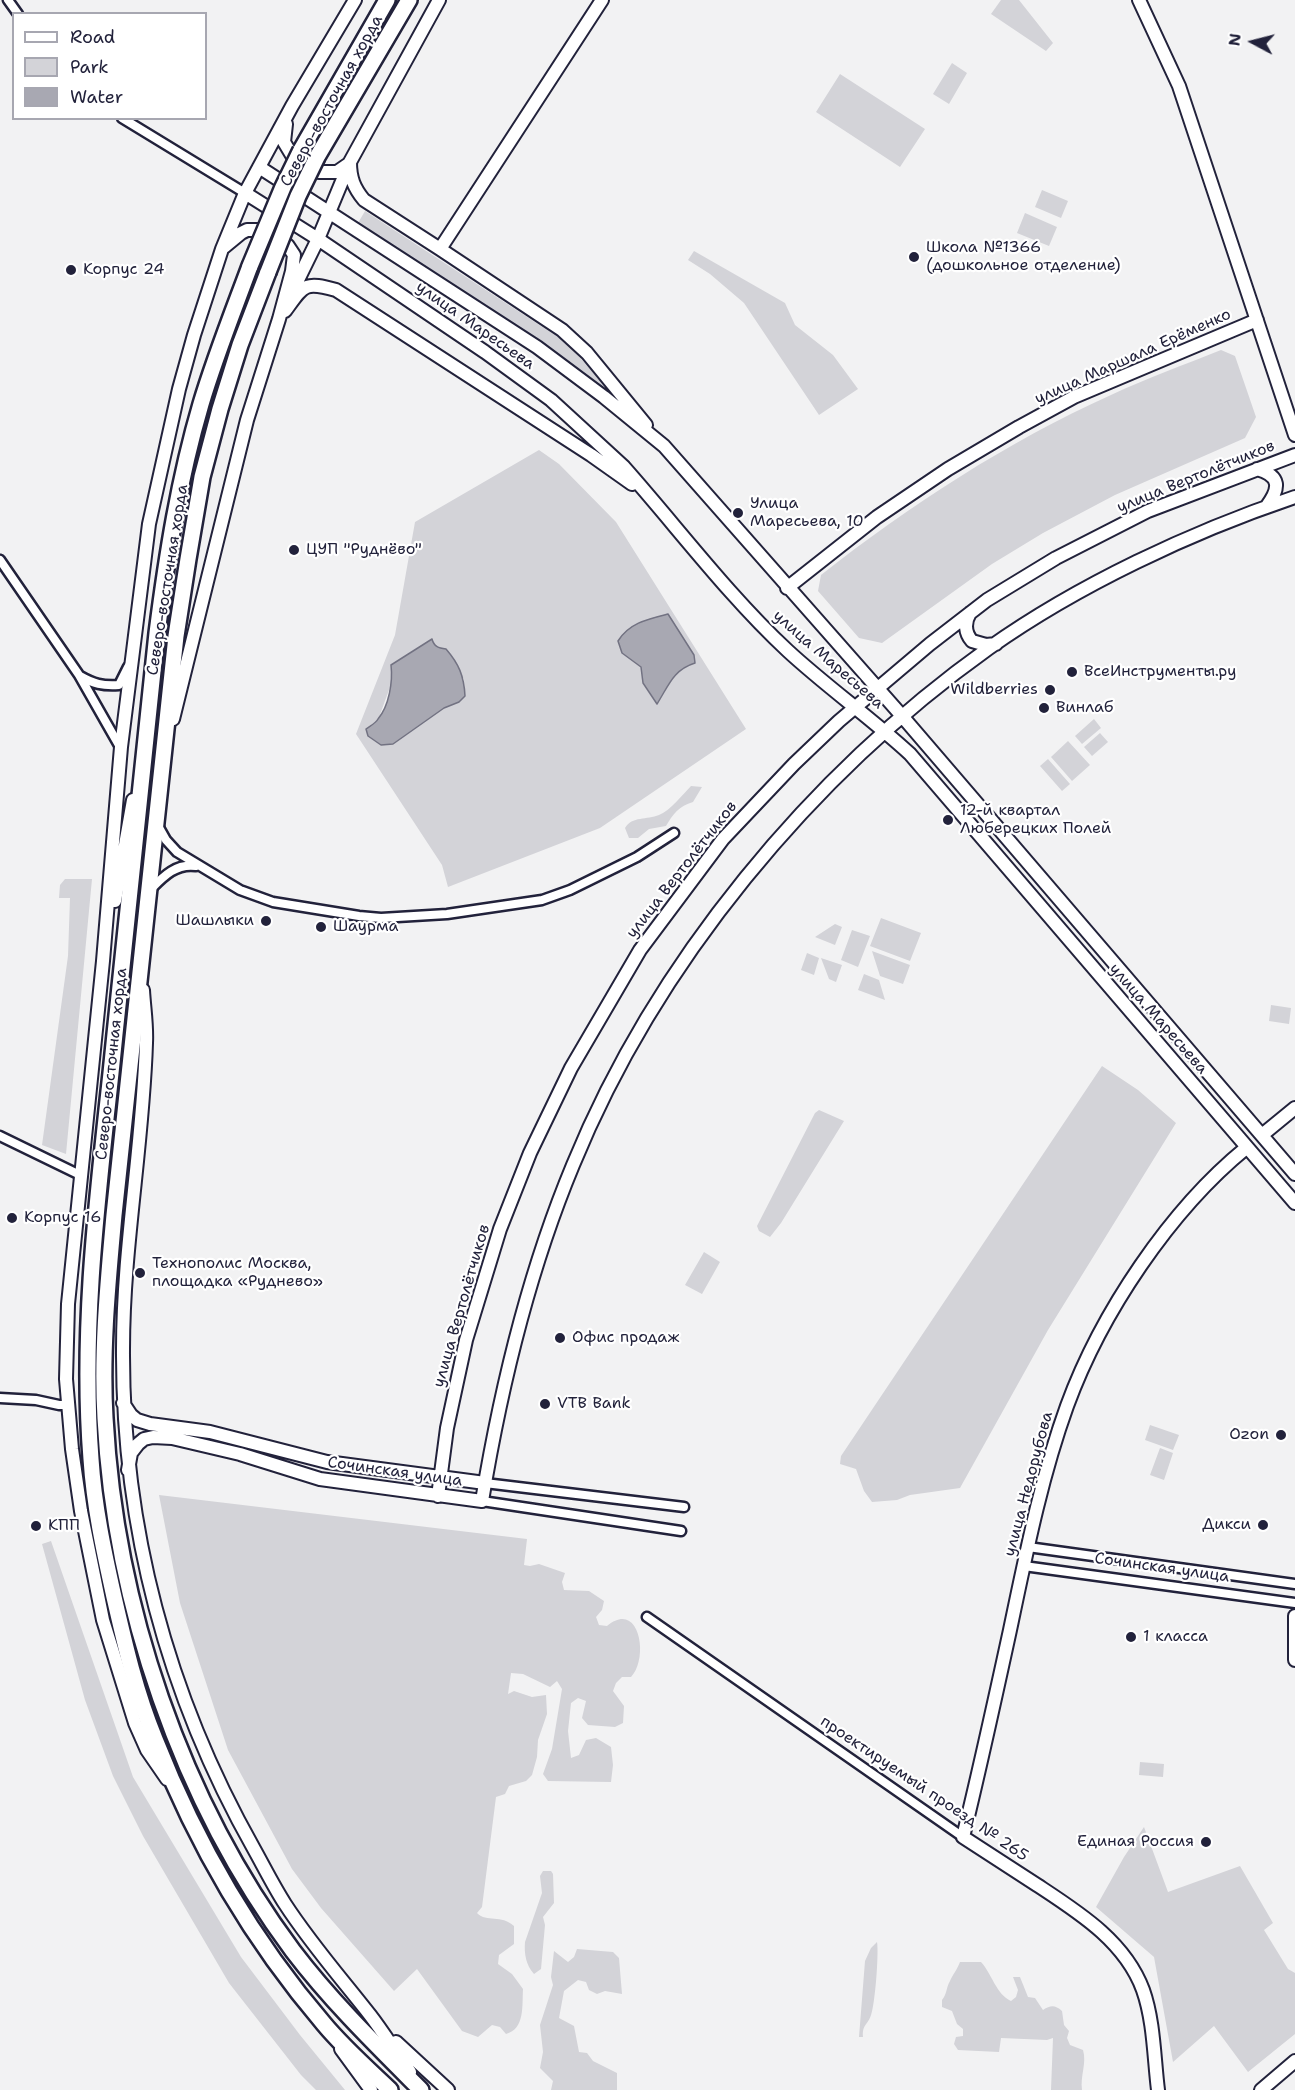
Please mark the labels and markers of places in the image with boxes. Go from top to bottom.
place label: Школа №1366 (дошкольное отделение) [926,238,1121,276]
marker: Школа №1366 (дошкольное отделение) [907,250,921,264]
place label: Корпус 24 [83,260,164,280]
marker: Корпус 24 [64,263,78,277]
place label: Улица Маресьева, 10 [750,494,864,532]
marker: Улица Маресьева, 10 [731,506,745,520]
place label: ЦУП "Руднёво" [306,540,422,560]
marker: ЦУП "Руднёво" [287,543,301,557]
place label: ВсеИнструменты.ру [1084,662,1236,682]
marker: ВсеИнструменты.ру [1065,665,1079,679]
place label: Wildberries [950,680,1038,700]
marker: Wildberries [1043,683,1057,697]
place label: Винлаб [1056,698,1113,718]
marker: Винлаб [1037,701,1051,715]
place label: 12-й квартал Люберецких Полей [960,801,1111,839]
marker: 12-й квартал Люберецких Полей [941,813,955,827]
place label: Шашлыки [176,911,254,931]
marker: Шашлыки [259,914,273,928]
place label: Шаурма [333,917,398,937]
marker: Шаурма [314,920,328,934]
place label: Корпус 16 [24,1208,101,1228]
marker: Корпус 16 [5,1211,19,1225]
place label: Технополис Москва, площадка «Руднево» [152,1254,323,1292]
marker: Технополис Москва, площадка «Руднево» [133,1266,147,1280]
place label: Офис продаж [572,1328,679,1348]
marker: Офис продаж [553,1331,567,1345]
place label: VTB Bank [557,1394,631,1414]
marker: VTB Bank [538,1397,552,1411]
place label: Ozon [1229,1425,1269,1445]
marker: Ozon [1274,1428,1288,1442]
place label: Дикси [1202,1515,1251,1535]
place label: КПП [48,1516,80,1536]
marker: Дикси [1256,1518,1270,1532]
marker: КПП [29,1519,43,1533]
place label: 1 класса [1143,1627,1208,1647]
marker: 1 класса [1124,1630,1138,1644]
place label: Единая Россия [1077,1832,1194,1852]
marker: Единая Россия [1199,1835,1213,1849]

